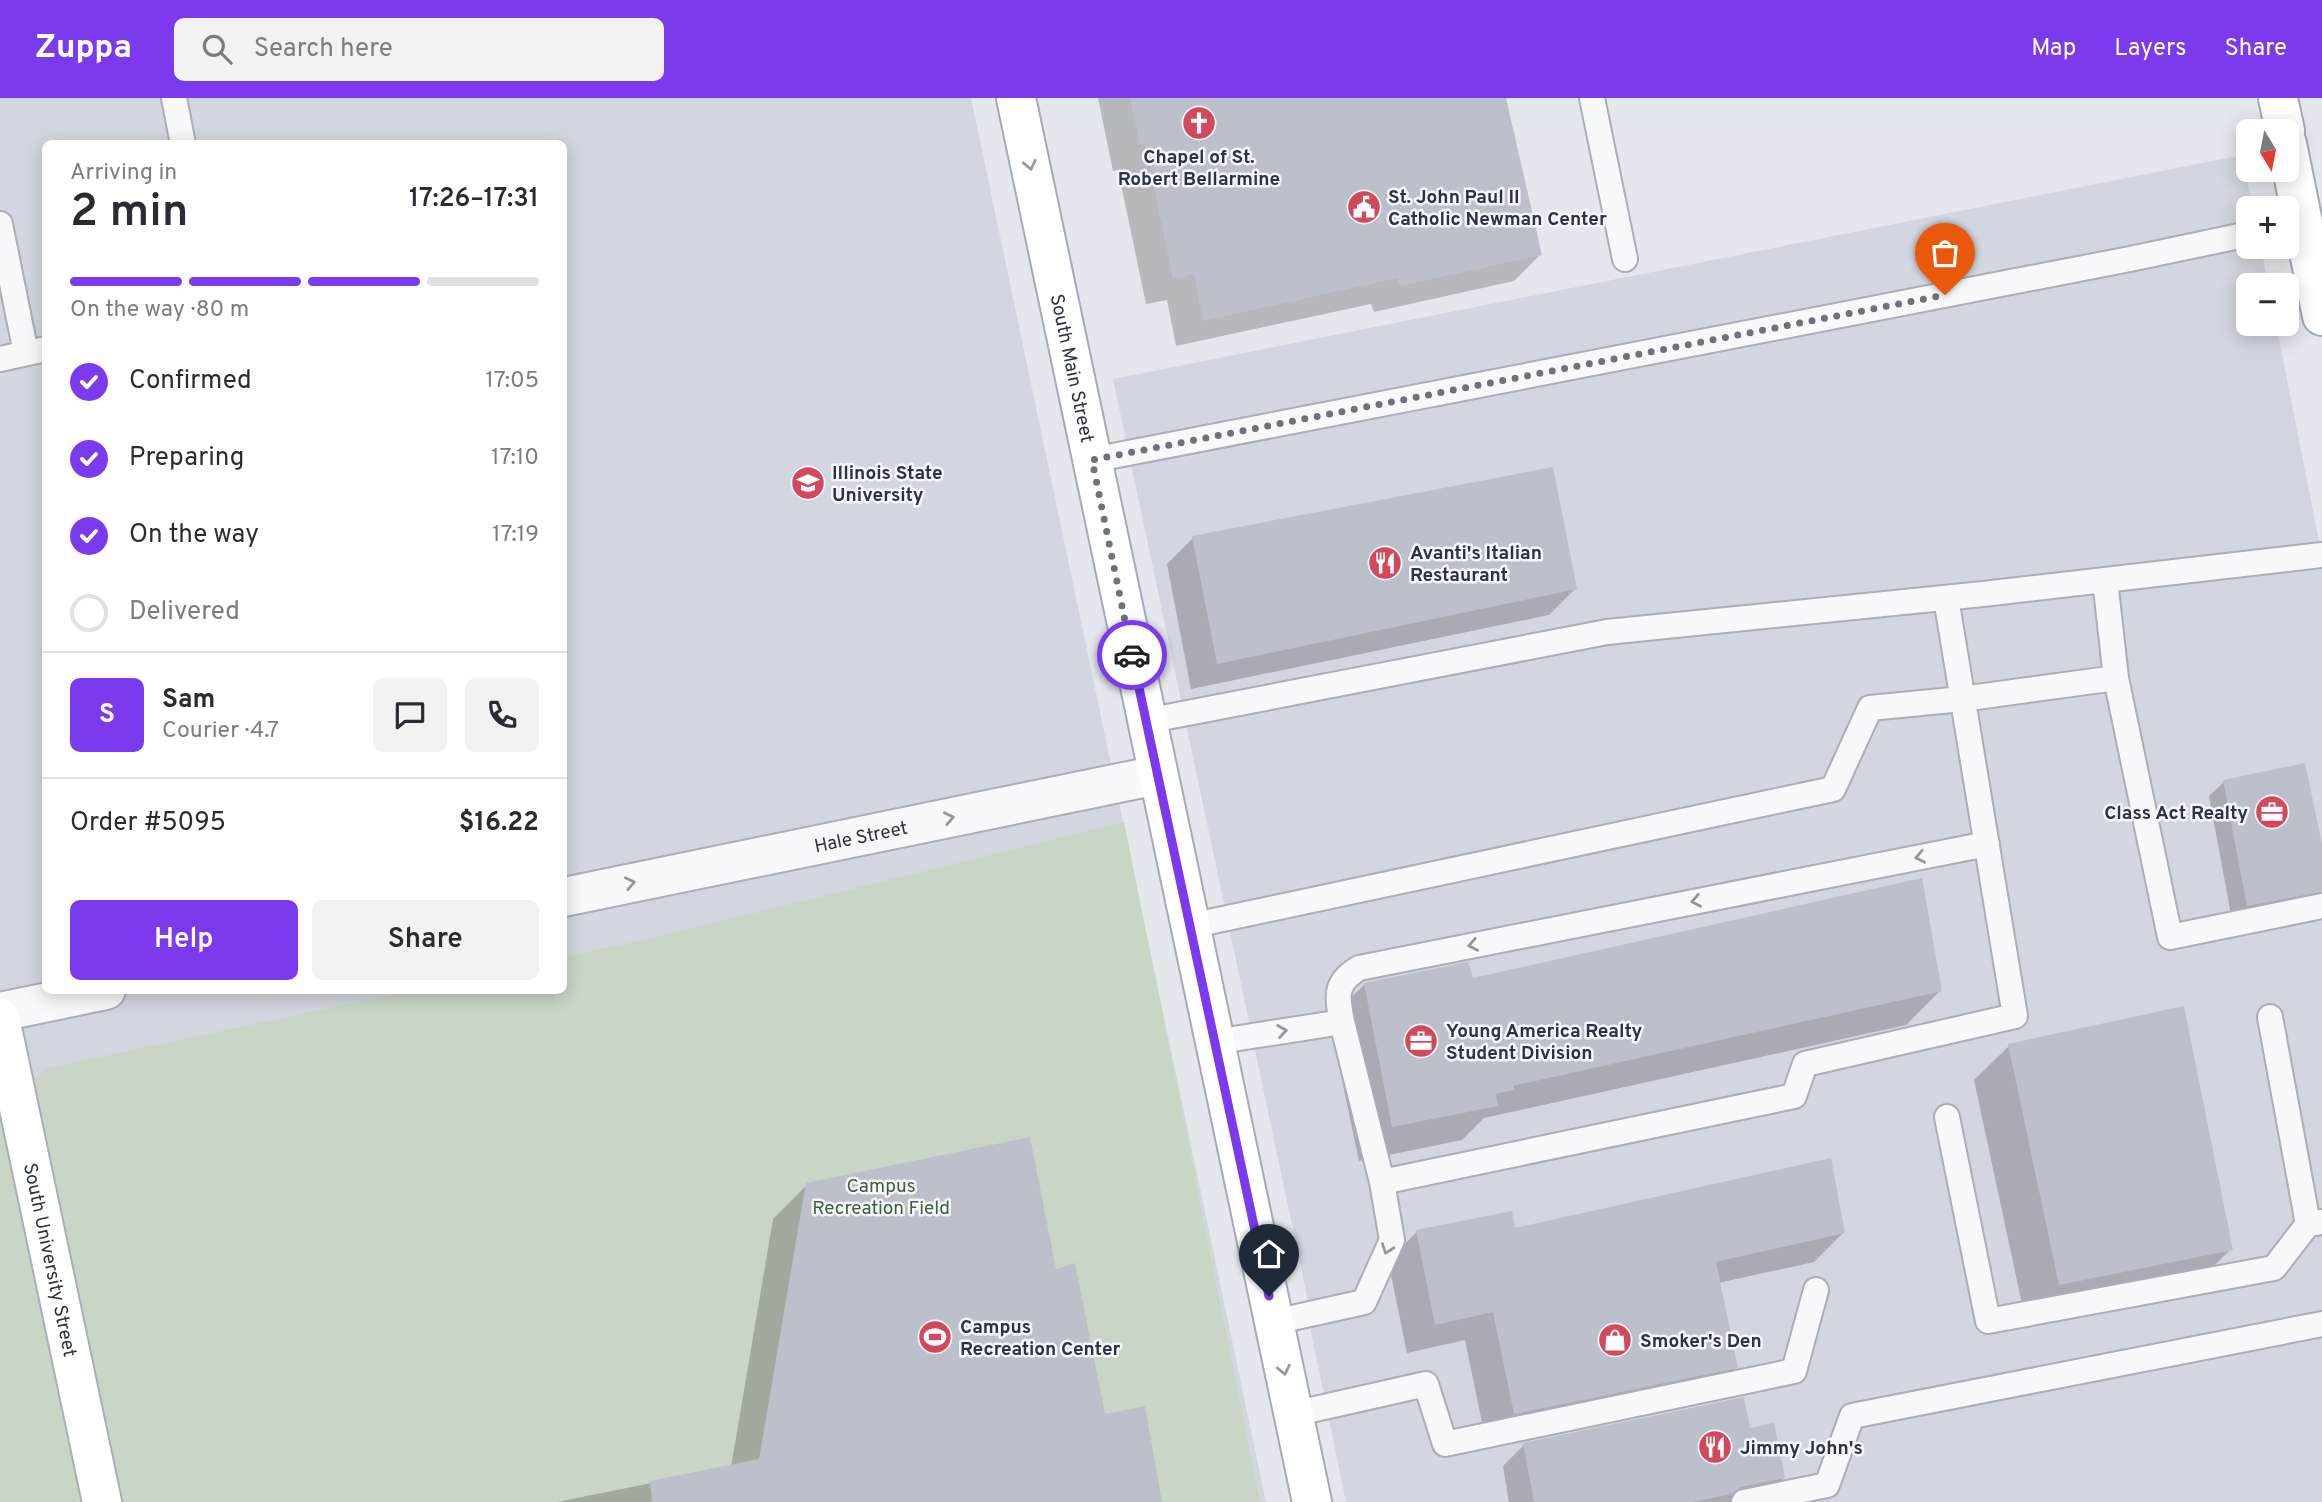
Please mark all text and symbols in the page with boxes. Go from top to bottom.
search box [174,18,664,81]
text: Zuppa [35,28,132,70]
icon: search [198,30,236,68]
text: Search here [254,33,393,66]
text: Map [2031,34,2076,64]
text: Layers [2114,34,2186,64]
text: Share [2224,34,2287,64]
church icon: Chapel of St. Robert Bellarmine [1180,104,1218,142]
north arrow [2236,119,2300,182]
map controls [2236,119,2299,336]
place label: Chapel of St. Robert Bellarmine [1118,146,1280,192]
text: Arriving in [70,159,177,188]
one-way arrow [1021,159,1036,171]
text: 17:26–17:31 [409,183,539,216]
text: 2 min [70,184,189,243]
place label: St. John Paul II Catholic Newman Center [1388,186,1607,232]
public building icon: St. John Paul II Catholic Newman Center [1345,188,1383,226]
button: + [2236,196,2299,259]
pin [1915,223,1975,295]
icon: bag [1926,234,1964,272]
button: − [2236,273,2299,336]
street label: South Main Street [1044,292,1098,445]
text: On the way · 80 m [70,296,249,325]
icon: check [70,363,108,401]
text: Confirmed [129,365,252,398]
text: 17:05 [485,367,539,396]
icon: check [70,440,108,478]
text: Preparing [129,442,244,475]
text: 17:10 [491,444,539,473]
place label: Illinois State University [832,462,943,508]
school or university icon: Illinois State University [789,464,827,502]
icon: check [70,517,108,555]
text: On the way [129,519,259,552]
text: 17:19 [492,521,539,550]
place label: Avanti's Italian Restaurant [1410,542,1542,588]
restaurant icon: Avanti's Italian Restaurant [1366,544,1404,582]
text: Delivered [129,596,240,629]
courier [1097,620,1167,690]
icon: car [1113,636,1151,674]
button: chat [373,678,447,752]
button: phone [465,678,539,752]
text: Sam [162,684,215,717]
text: S [99,699,115,732]
text: Courier · 4.7 [162,717,279,746]
office icon: Class Act Realty [2253,793,2291,831]
place label: Class Act Realty [2104,802,2248,826]
text: Order #5095 [70,807,226,840]
text: $16.22 [459,807,539,840]
one-way arrow [943,811,955,826]
street label: Hale Street [812,817,910,859]
one-way arrow [1914,849,1926,864]
one-way arrow [624,877,636,892]
one-way arrow [1690,893,1702,908]
button: Help [70,900,298,980]
button: Share [312,900,539,980]
one-way arrow [1467,937,1479,952]
place label: Young America Realty Student Division [1446,1020,1643,1066]
office icon: Young America Realty Student Division [1402,1022,1440,1060]
one-way arrow [1276,1024,1287,1039]
street label: South University Street [17,1161,81,1359]
park label: Campus Recreation Field [812,1175,950,1221]
pin [1239,1224,1299,1296]
icon: home [1250,1235,1288,1273]
one-way arrow [1381,1242,1395,1254]
place label: Campus Recreation Center [960,1316,1121,1362]
sports icon: Campus Recreation Center [916,1318,954,1356]
shop icon: Smoker's Den [1596,1321,1634,1359]
place label: Smoker's Den [1640,1330,1762,1354]
one-way arrow [1276,1364,1291,1376]
restaurant icon: Jimmy John's [1696,1428,1734,1466]
place label: Jimmy John's [1740,1437,1863,1461]

